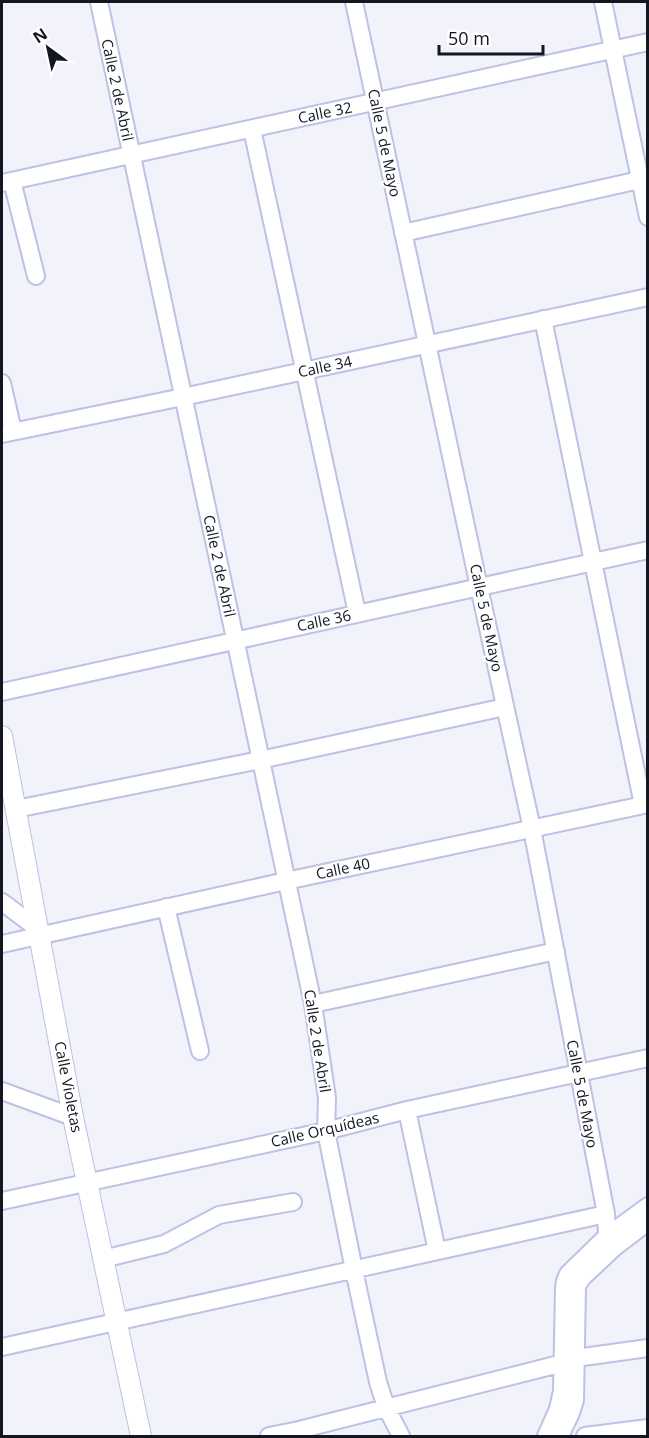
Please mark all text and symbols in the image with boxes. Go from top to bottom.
north arrow [18,18,78,78]
scale bar [439,18,542,56]
text: N [28,23,51,48]
text: 50 m [448,26,490,50]
street label: Calle 2 de Abril [97,37,139,143]
street label: Calle 5 de Mayo [364,87,406,199]
street label: Calle 32 [296,97,354,128]
street label: Calle 34 [296,350,354,382]
street label: Calle 2 de Abril [199,513,241,619]
street label: Calle 5 de Mayo [466,562,508,674]
street label: Calle 36 [295,605,353,636]
street label: Calle 40 [314,853,372,884]
street label: Calle 2 de Abril [300,988,336,1094]
street label: Calle 5 de Mayo [563,1038,603,1150]
street label: Calle Violetas [50,1040,88,1134]
street label: Calle Orquídeas [269,1107,381,1151]

